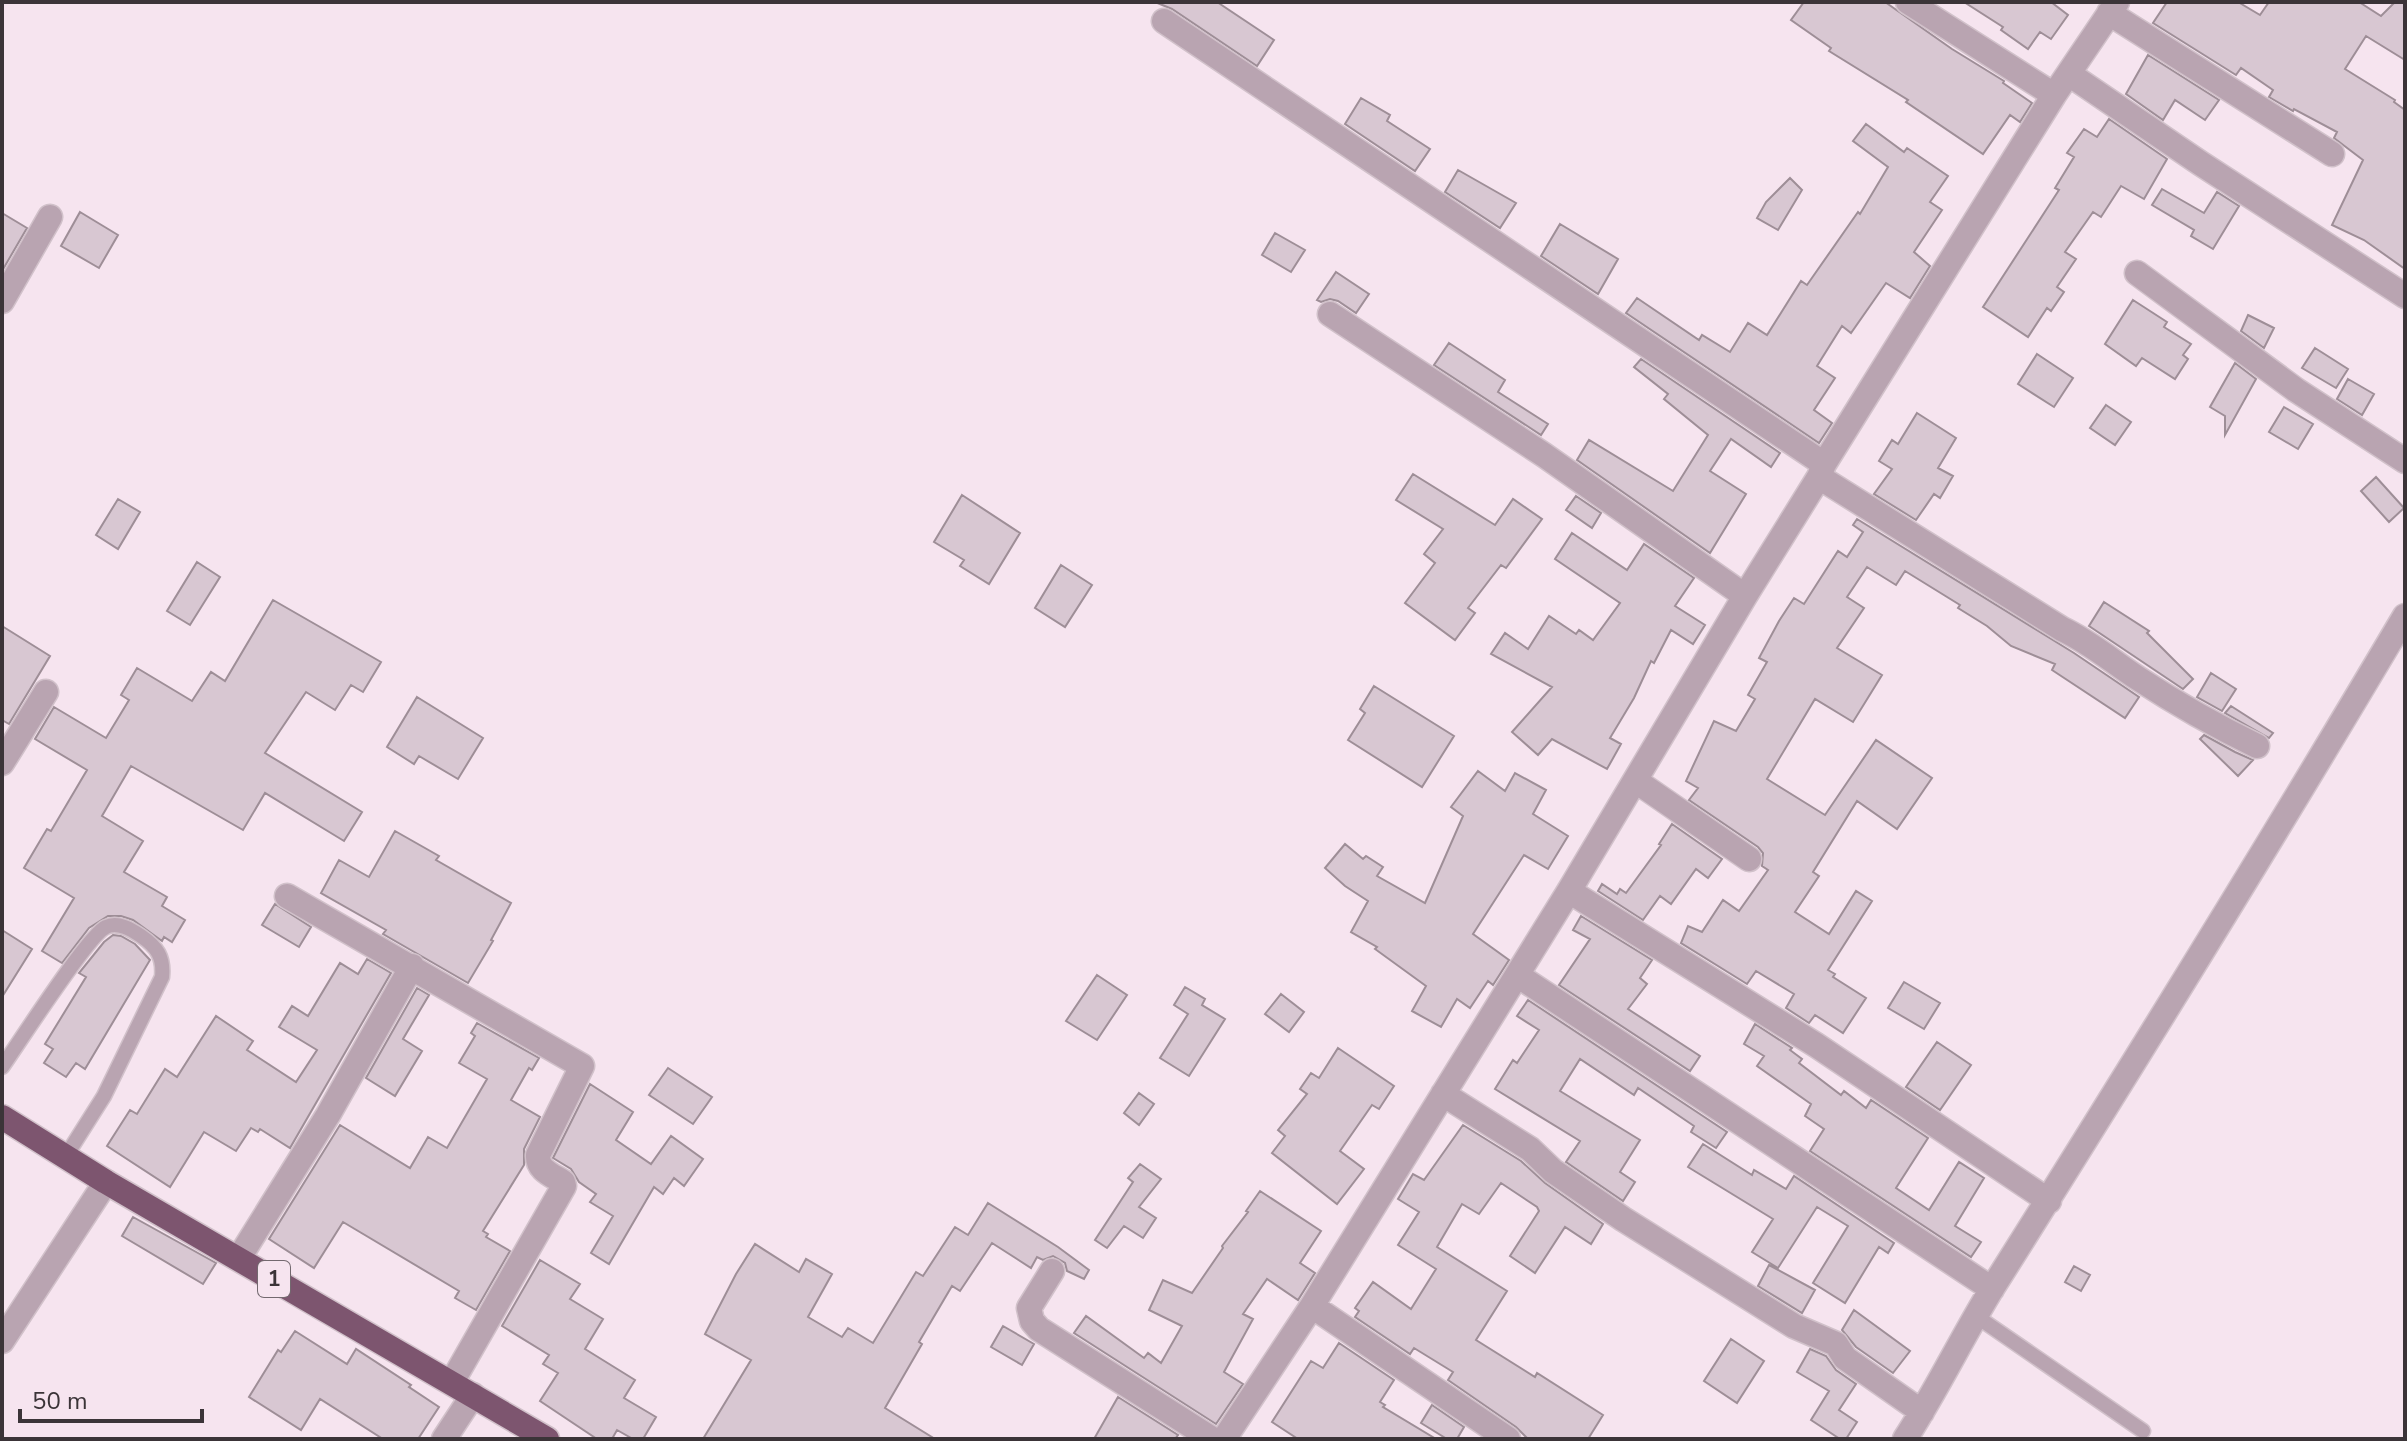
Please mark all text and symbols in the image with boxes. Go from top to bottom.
road number: 1 [258,1261,290,1297]
scale bar [20,1373,202,1423]
text: 50 m [32,1385,88,1417]

